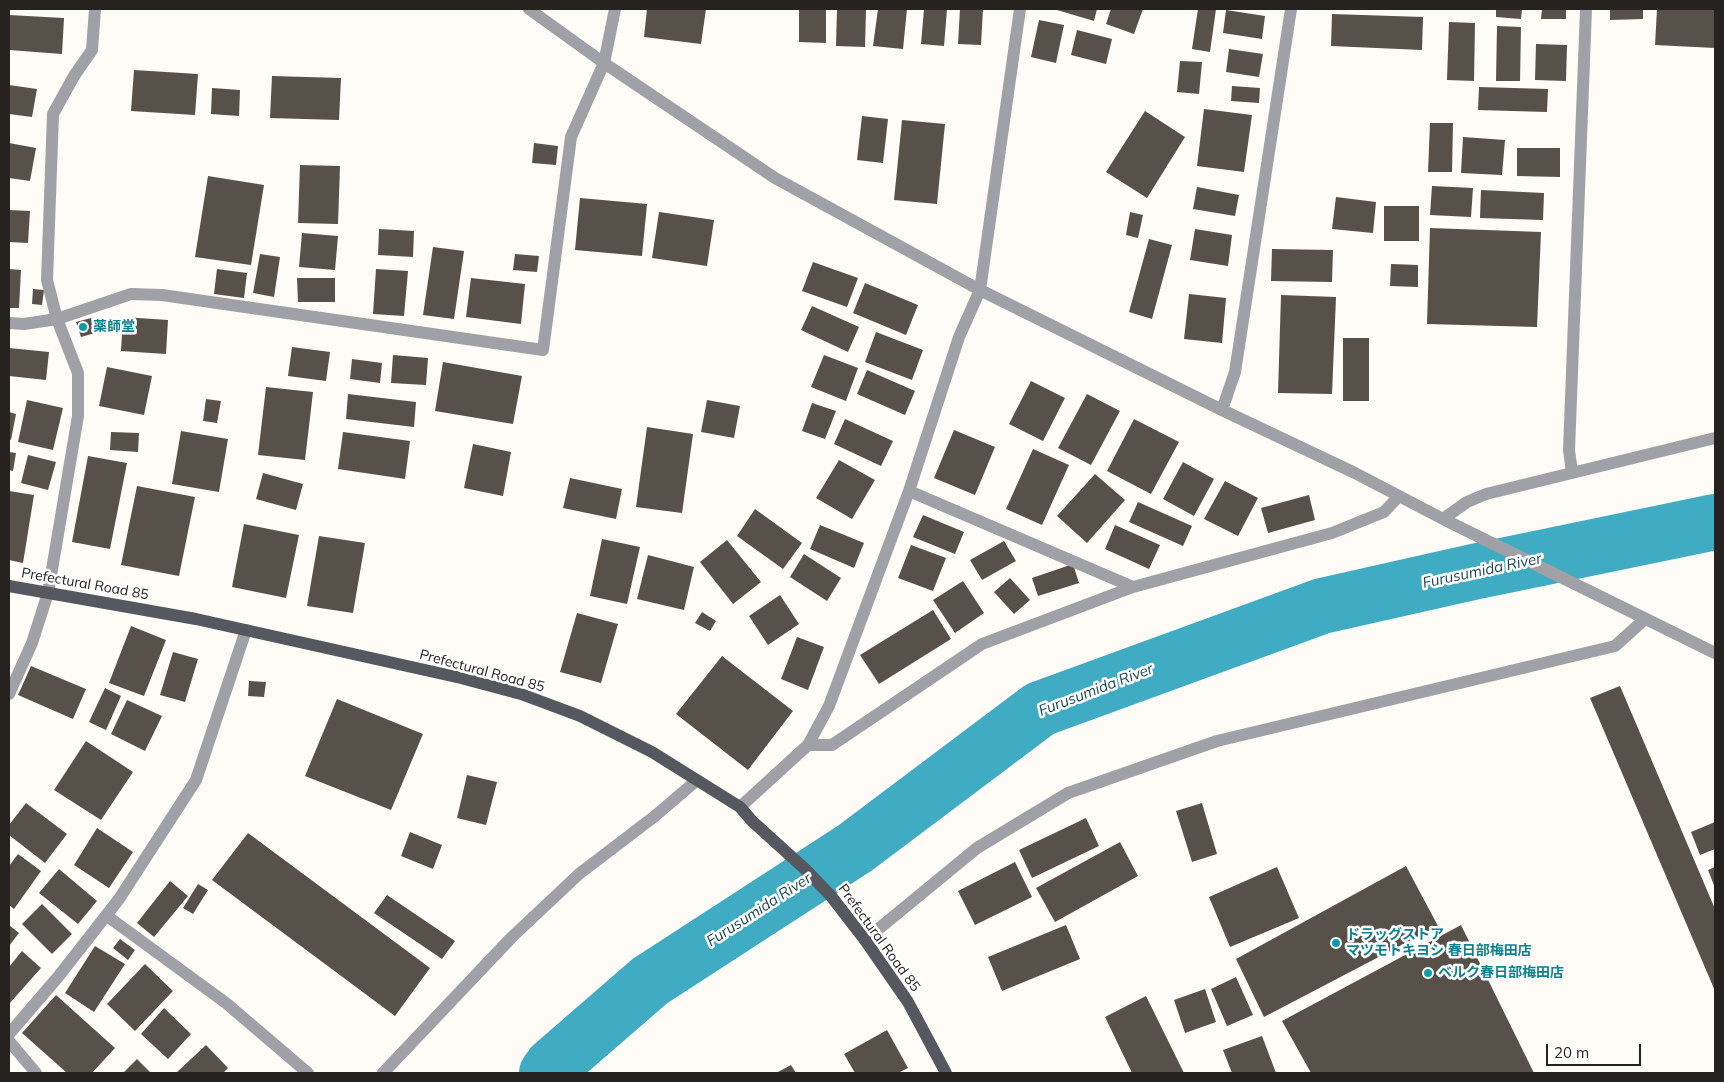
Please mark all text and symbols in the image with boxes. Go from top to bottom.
place label: 薬師堂 [93,319,135,335]
marker: 薬師堂 [77,321,89,333]
water label: Furusumida River [1421,550,1543,592]
street label: Prefectural Road 85 [20,565,150,603]
street label: Prefectural Road 85 [418,646,546,696]
water label: Furusumida River [1036,660,1156,720]
water label: Furusumida River [703,869,815,951]
street label: Prefectural Road 85 [834,881,924,995]
place label: ドラッグストア マツモトキヨシ 春日部梅田店 [1346,927,1532,960]
marker: ドラッグストア マツモトキヨシ 春日部梅田店 [1330,937,1342,949]
place label: ベルク春日部梅田店 [1438,965,1564,981]
marker: ベルク春日部梅田店 [1422,967,1434,979]
scale bar [1549,1034,1644,1066]
text: 20 m [1554,1043,1589,1062]

